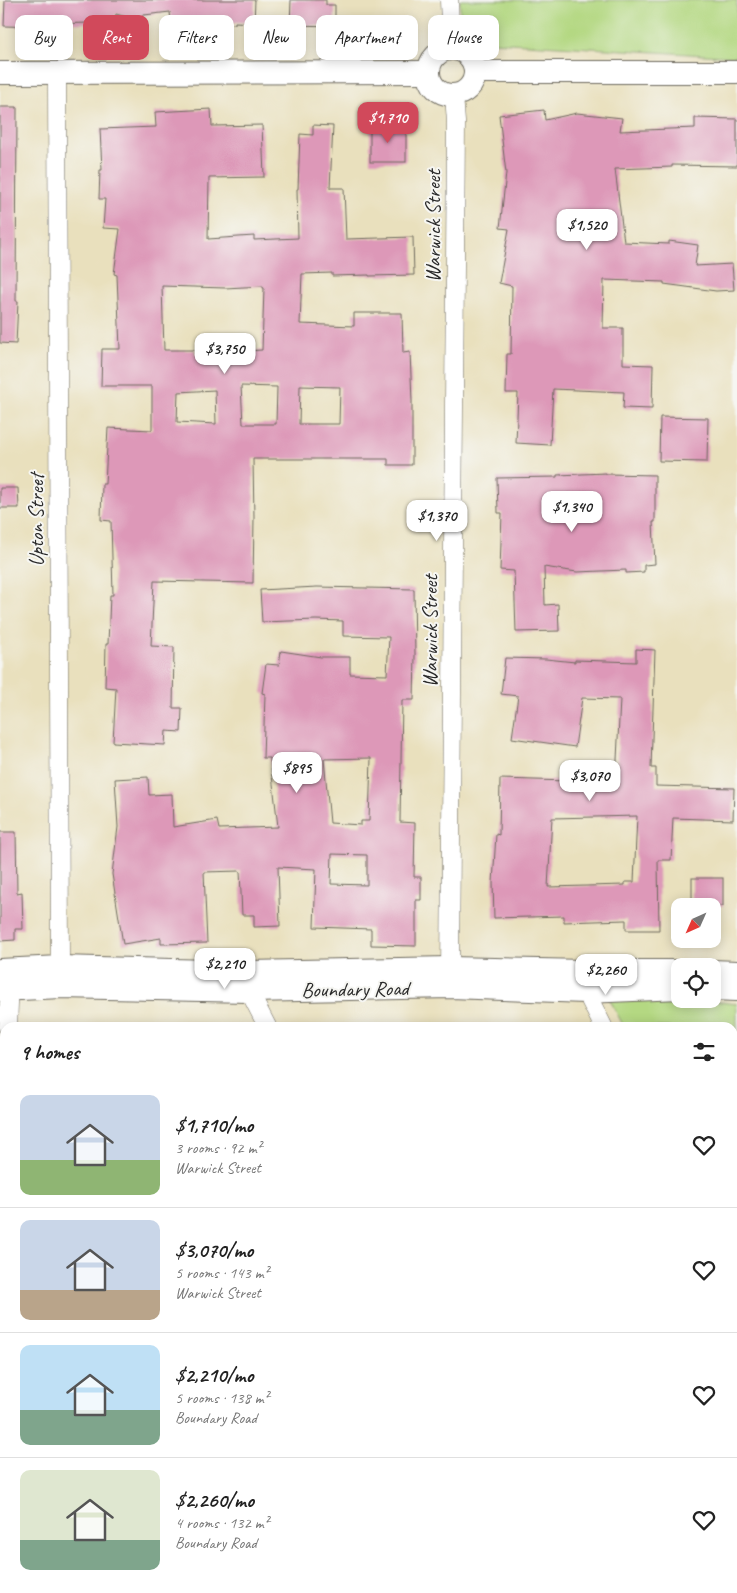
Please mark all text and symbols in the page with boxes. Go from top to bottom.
chip: Buy [15,15,73,60]
chip: Rent [83,15,149,60]
chip: Filters [159,15,234,60]
chip: New [244,15,306,60]
chip: Apartment [316,15,418,60]
chip: House [428,15,499,60]
pin: $1,710 [347,102,429,144]
text: $1,710 [368,108,408,128]
street label: Warwick Street [420,168,446,282]
pin: $1,520 [546,208,628,251]
text: $1,520 [568,215,606,235]
pin: $3,750 [184,332,266,375]
text: $3,750 [206,339,244,359]
street label: Upton Street [23,471,49,566]
pin: $1,340 [531,490,613,533]
text: $1,340 [552,497,592,517]
pin: $1,370 [396,500,478,542]
text: $1,370 [417,506,457,526]
street label: Warwick Street [417,573,443,687]
pin: $895 [267,752,327,794]
text: $895 [283,758,311,778]
pin: $3,070 [549,760,631,802]
text: $3,070 [570,766,610,786]
north arrow [671,898,721,948]
map controls [671,898,721,1008]
pin: $2,210 [184,948,266,990]
text: $2,210 [205,954,245,974]
pin: $2,260 [565,954,647,996]
button: locate [671,958,721,1008]
text: $2,260 [586,960,626,980]
street label: Boundary Road [301,975,413,1003]
icon: filters [690,1038,718,1066]
text: 9 homes [20,1039,79,1065]
text: $1,710/mo [175,1112,253,1138]
icon: home [60,1115,120,1175]
icon: heart [690,1131,718,1159]
text: 3 rooms · 92 m² [175,1138,261,1158]
text: Warwick Street [175,1158,261,1178]
text: $3,070/mo [175,1237,253,1263]
icon: home [60,1240,120,1300]
icon: heart [690,1256,718,1284]
text: 5 rooms · 143 m² [175,1263,269,1283]
text: Warwick Street [175,1283,261,1303]
text: $2,210/mo [175,1362,253,1388]
icon: home [60,1365,120,1425]
icon: heart [690,1381,718,1409]
text: 5 rooms · 138 m² [175,1388,269,1408]
text: Boundary Road [175,1408,257,1428]
text: $2,260/mo [175,1487,254,1513]
icon: home [60,1490,120,1550]
icon: heart [690,1506,718,1534]
text: 4 rooms · 132 m² [175,1513,269,1533]
text: Boundary Road [175,1533,257,1553]

